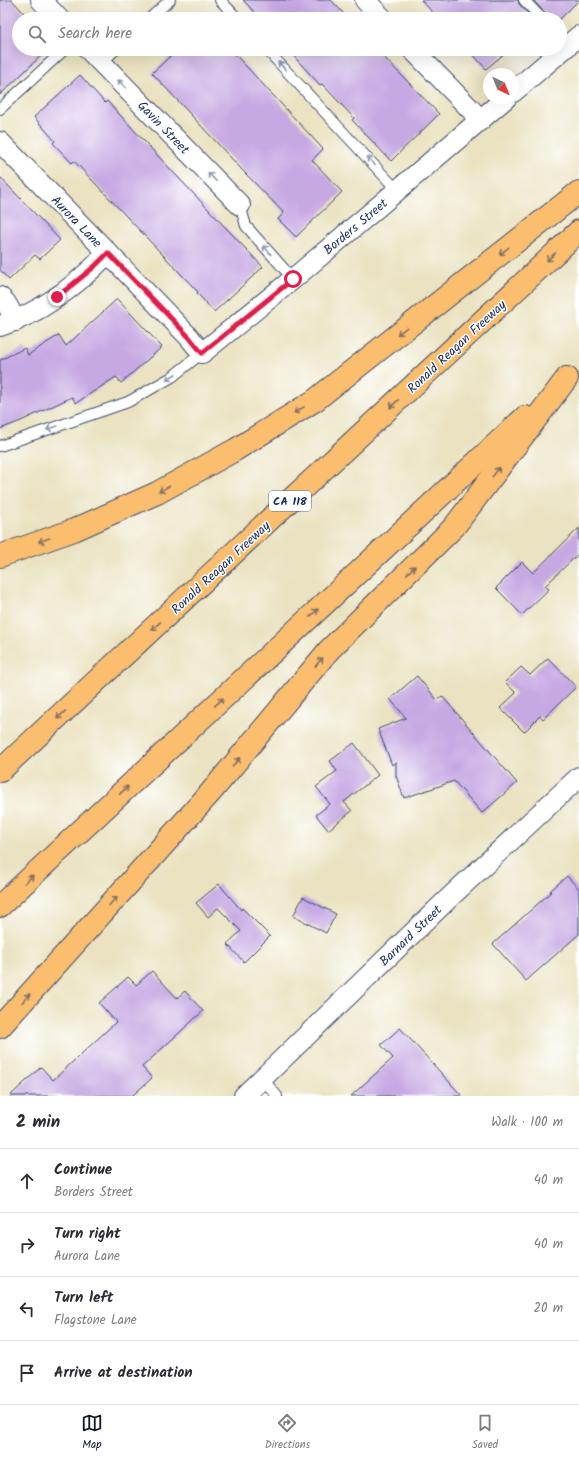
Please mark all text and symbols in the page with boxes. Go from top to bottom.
search box [12,12,567,56]
text: Search here [58,22,132,46]
icon: search [26,23,48,45]
one-way arrow [277,61,287,71]
north arrow [483,68,519,104]
one-way arrow [117,79,127,89]
street label: Gavin Street [132,96,195,160]
one-way arrow [366,156,376,166]
one-way arrow [208,172,217,182]
street label: Aurora Lane [45,191,106,253]
street label: Borders Street [319,193,394,261]
one-way arrow [262,245,272,255]
one-way arrow [499,246,510,255]
one-way arrow [545,253,556,262]
route start [284,270,302,288]
route end [48,288,66,306]
street label: Ronald Reagan Freeway [403,295,512,399]
one-way arrow [397,327,408,336]
one-way arrow [166,373,177,381]
one-way arrow [389,399,399,408]
one-way arrow [293,407,305,415]
one-way arrow [45,425,58,432]
one-way arrow [492,467,500,478]
one-way arrow [158,486,170,494]
road number: CA 118 [269,491,311,511]
street label: Ronald Reagan Freeway [167,516,276,620]
one-way arrow [38,537,51,544]
one-way arrow [406,565,416,575]
one-way arrow [309,609,319,618]
one-way arrow [151,622,161,631]
one-way arrow [315,657,324,668]
one-way arrow [214,697,224,707]
one-way arrow [56,710,66,720]
one-way arrow [231,756,240,767]
one-way arrow [119,786,129,795]
one-way arrow [23,875,33,884]
one-way arrow [108,896,117,907]
street label: Barnard Street [375,900,448,972]
one-way arrow [21,993,31,1003]
text: 2 min [16,1109,60,1136]
text: Walk · 100 m [491,1112,563,1133]
text: Continue [54,1158,112,1182]
icon: ahead [16,1170,38,1192]
text: 40 m [534,1170,563,1191]
text: Borders Street [54,1182,133,1203]
text: Turn right [54,1222,121,1246]
icon: right [16,1234,38,1256]
text: 40 m [534,1234,563,1255]
text: Aurora Lane [54,1246,120,1267]
text: Turn left [54,1286,114,1310]
icon: left [16,1298,38,1320]
text: 20 m [533,1298,563,1319]
text: Flagstone Lane [54,1310,137,1331]
text: Arrive at destination [54,1361,193,1385]
icon: arrive [16,1362,38,1384]
tab: Map [81,1412,103,1454]
tab: Directions [265,1412,310,1454]
tab: Saved [472,1412,498,1454]

